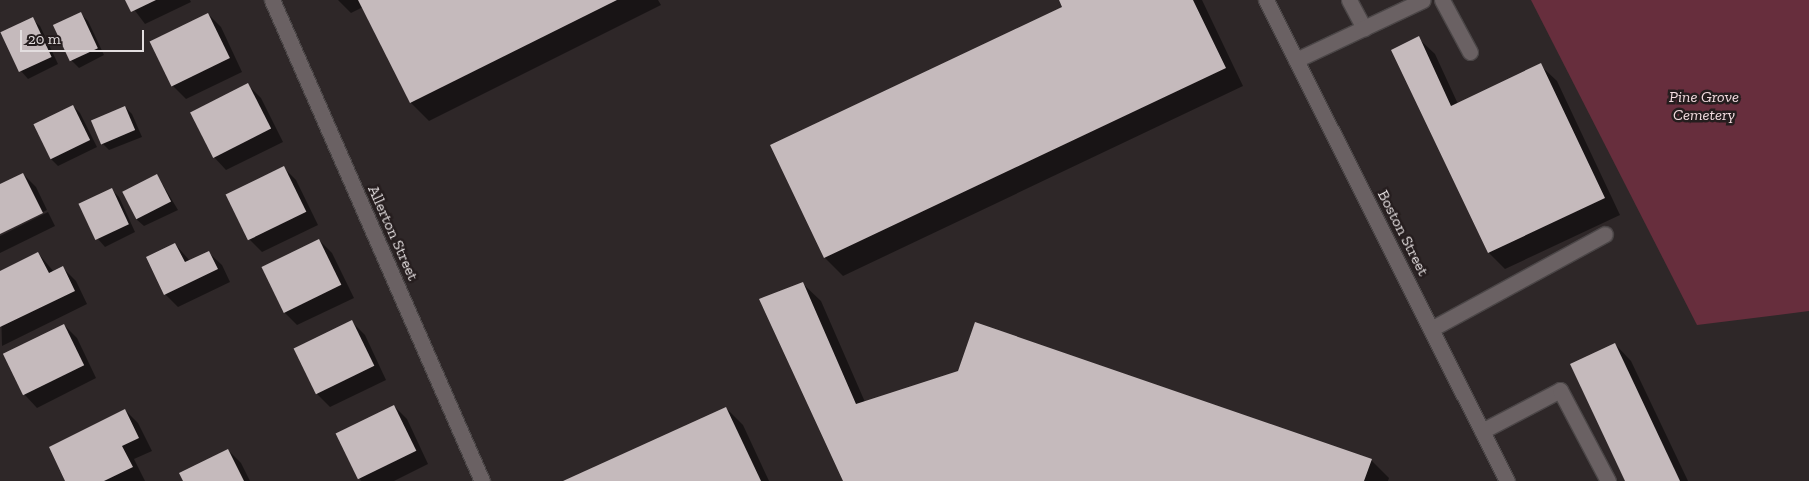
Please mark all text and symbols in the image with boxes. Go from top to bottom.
scale bar [22,20,146,52]
text: 20 m [28,30,61,48]
park label: Pine Grove Cemetery [1669,87,1739,125]
street label: Allerton Street [363,182,423,284]
street label: Boston Street [1373,187,1433,279]

